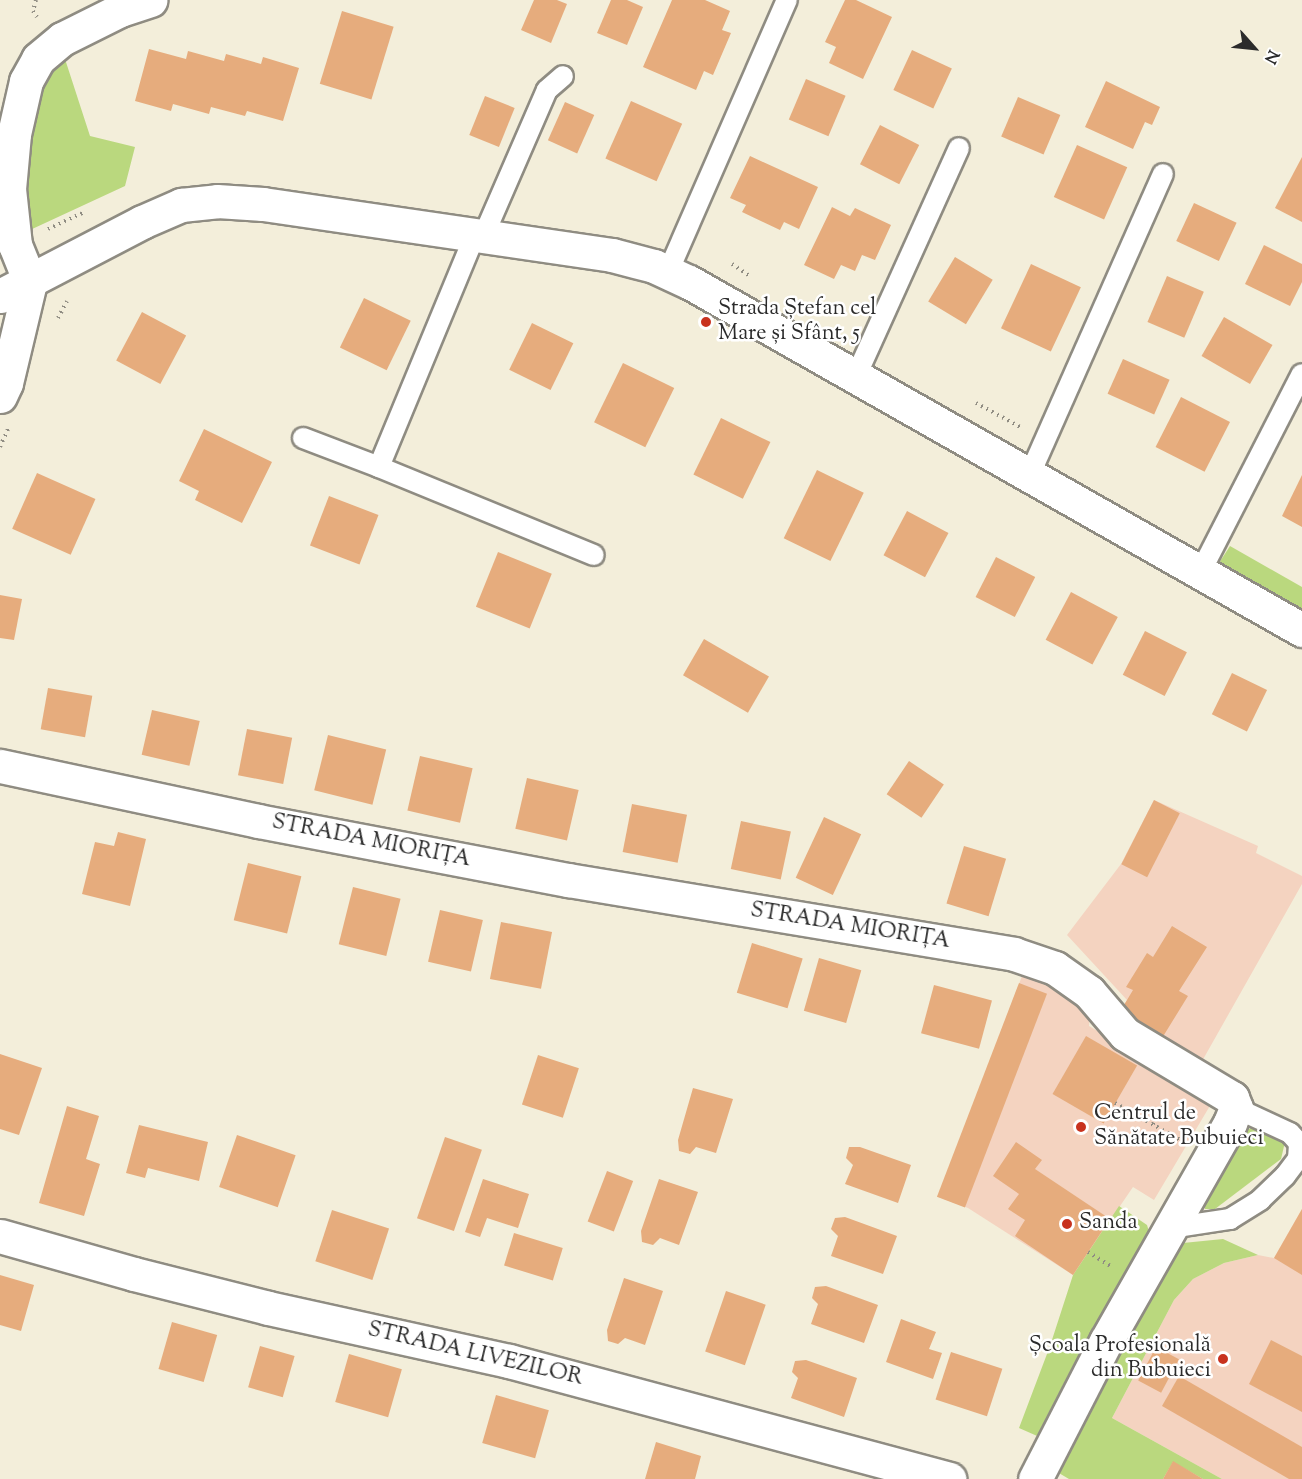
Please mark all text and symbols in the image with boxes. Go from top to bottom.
north arrow [1224,18,1284,78]
text: N [1257,45,1284,67]
place label: Strada Ștefan cel Mare și Sfânt, 5 [718,296,877,348]
marker: Strada Ștefan cel Mare și Sfânt, 5 [699,315,713,329]
street label: STRADA MIORIȚA [269,810,473,874]
street label: STRADA MIORIȚA [748,898,952,956]
place label: Centrul de Sănătate Bubuieci [1094,1101,1264,1152]
marker: Centrul de Sănătate Bubuieci [1072,1118,1090,1136]
place label: Sanda [1079,1211,1138,1237]
marker: Sanda [1060,1217,1074,1231]
street label: STRADA LIVEZILOR [365,1317,585,1393]
place label: Școala Profesională din Bubuieci [1029,1333,1211,1384]
marker: Școala Profesională din Bubuieci [1216,1352,1230,1366]

